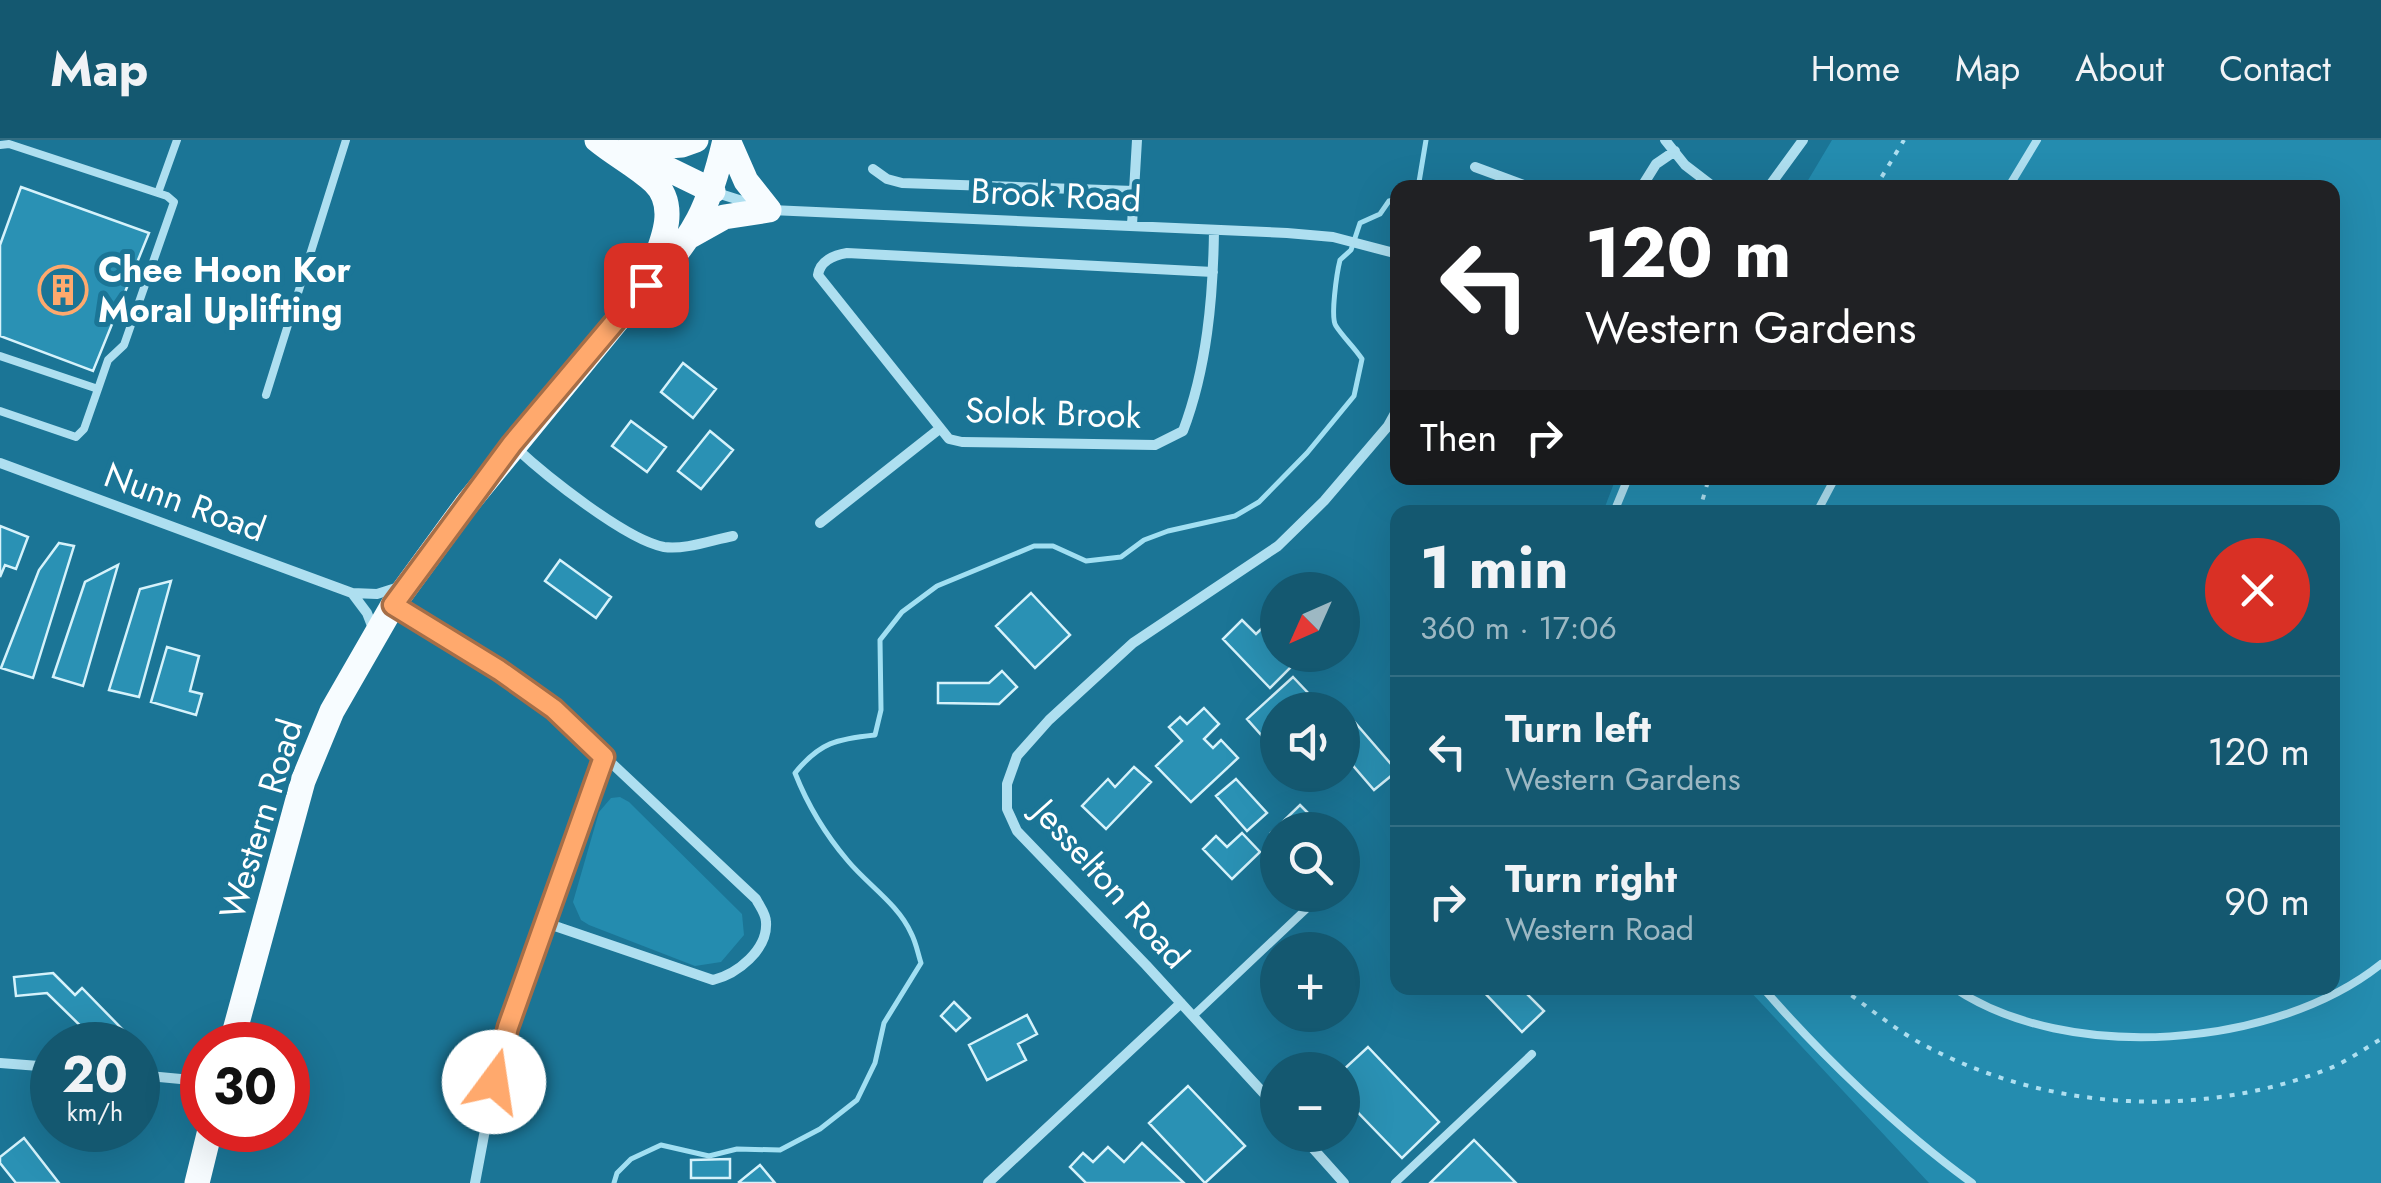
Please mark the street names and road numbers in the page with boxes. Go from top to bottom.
street label: Brook Road [969,166,1143,224]
street label: Solok Brook [964,385,1142,441]
street label: Nunn Road [97,450,273,554]
street label: Western Road [207,713,315,925]
street label: Jesselton Road [1019,785,1201,980]

